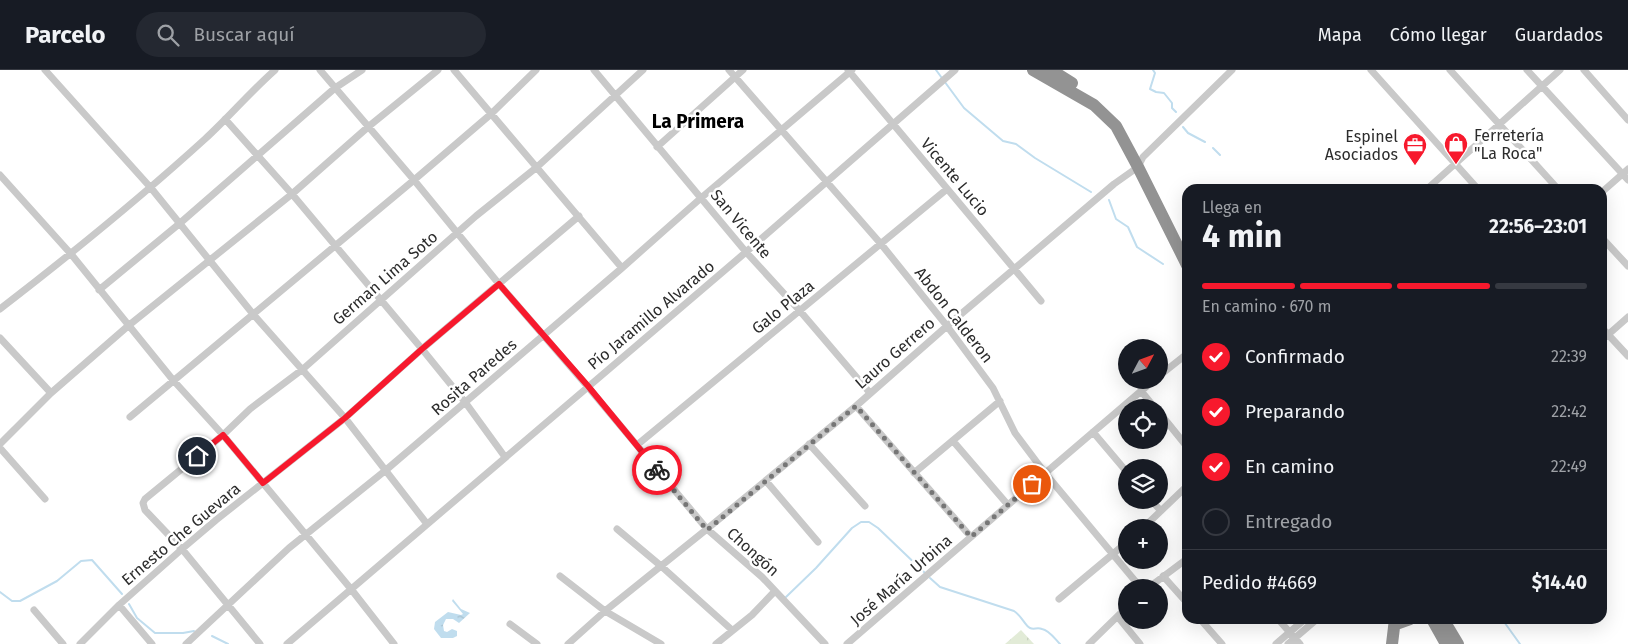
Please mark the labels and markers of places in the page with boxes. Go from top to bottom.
place label: Ferretería "La Roca" [1474,126,1544,163]
place label: Espinel Asociados [1325,127,1398,164]
shop icon: Ferretería "La Roca" [1443,131,1469,165]
office icon: Espinel Asociados [1402,132,1428,166]
pin [176,435,218,477]
pin [1011,463,1053,505]

